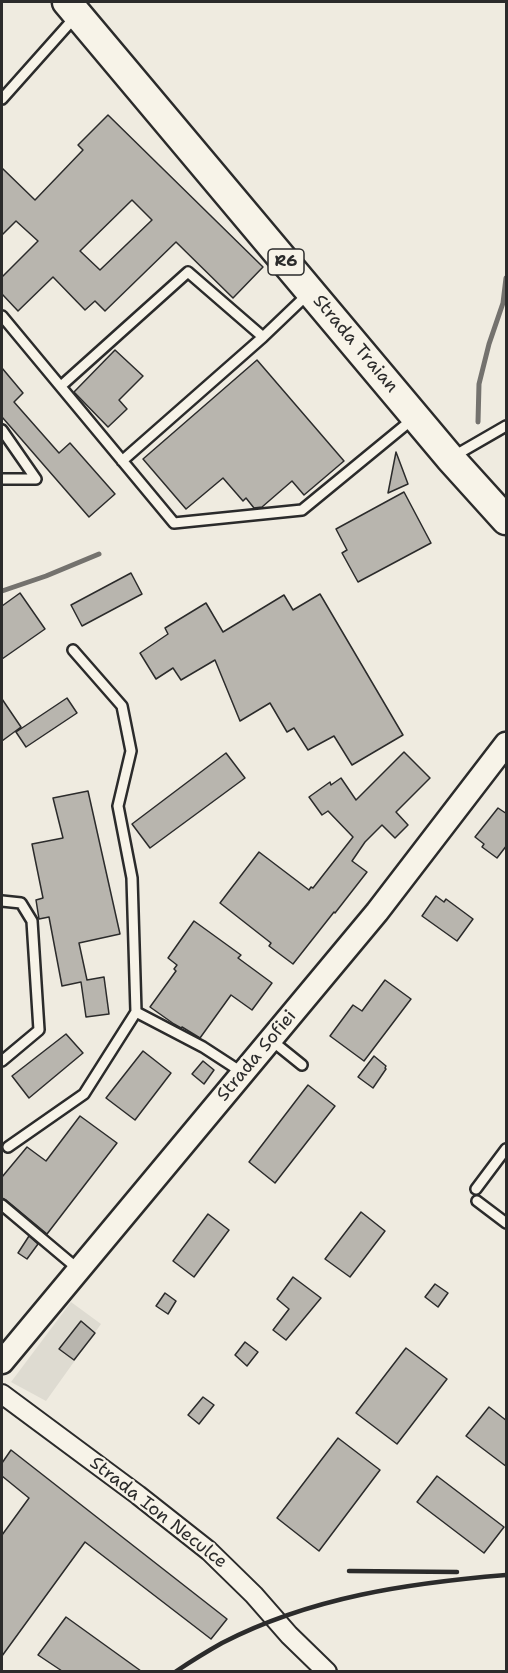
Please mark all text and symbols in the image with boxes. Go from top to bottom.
road number: R6 [268,249,304,275]
street label: Strada Trаian [308,291,402,397]
street label: Strada Sofiei [213,1006,301,1106]
street label: Strada Ion Neculce [85,1453,231,1573]

